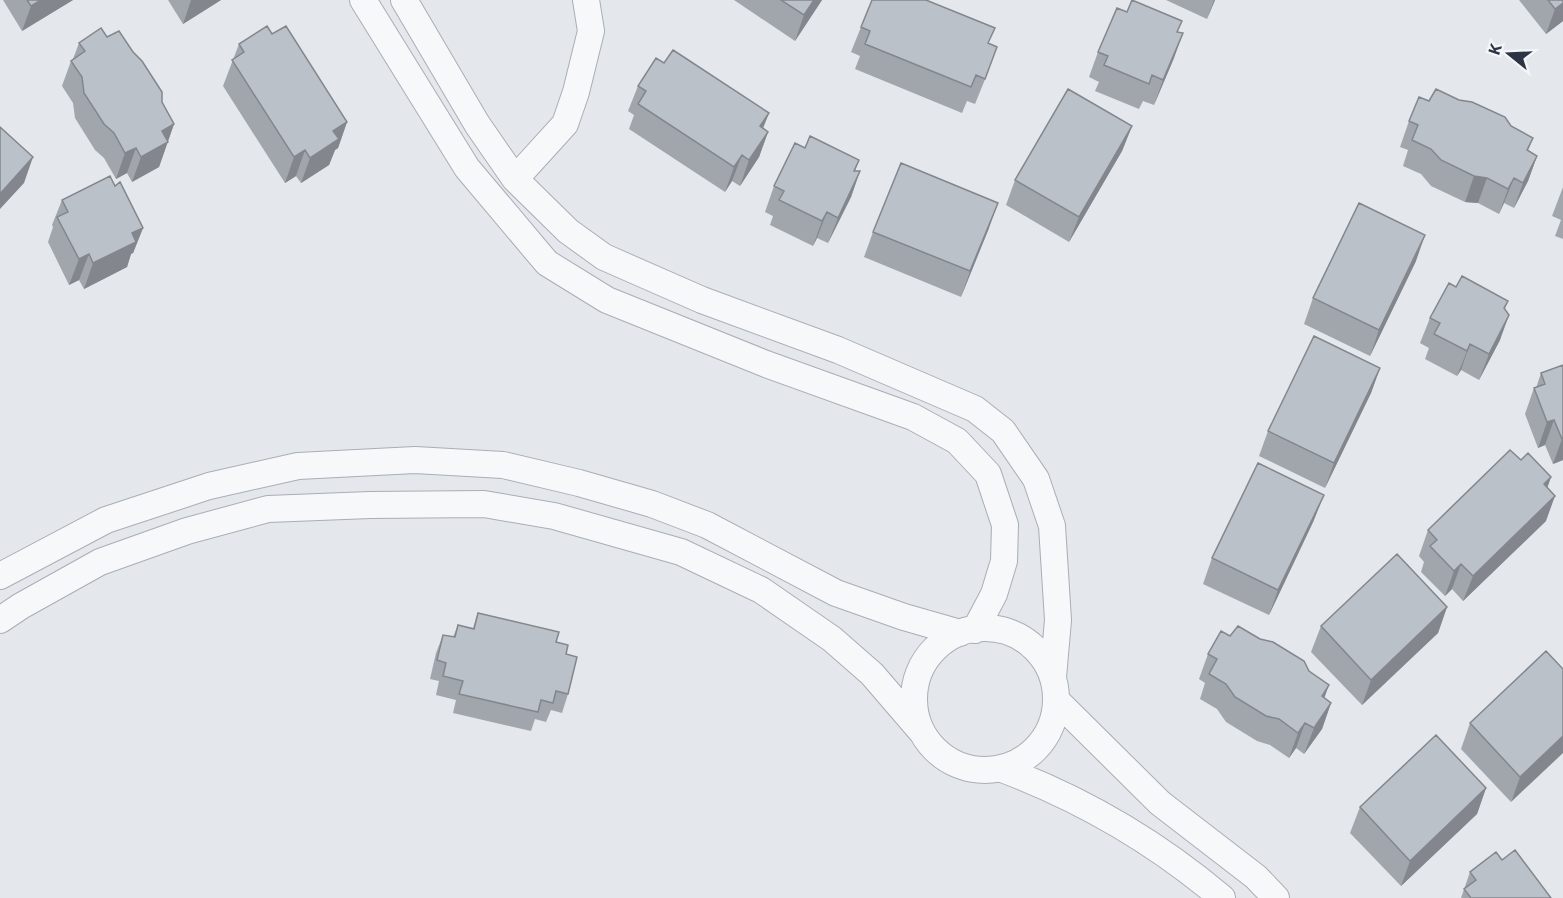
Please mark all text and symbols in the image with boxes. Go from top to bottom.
north arrow [1479,24,1539,84]
text: K [1483,41,1507,58]

